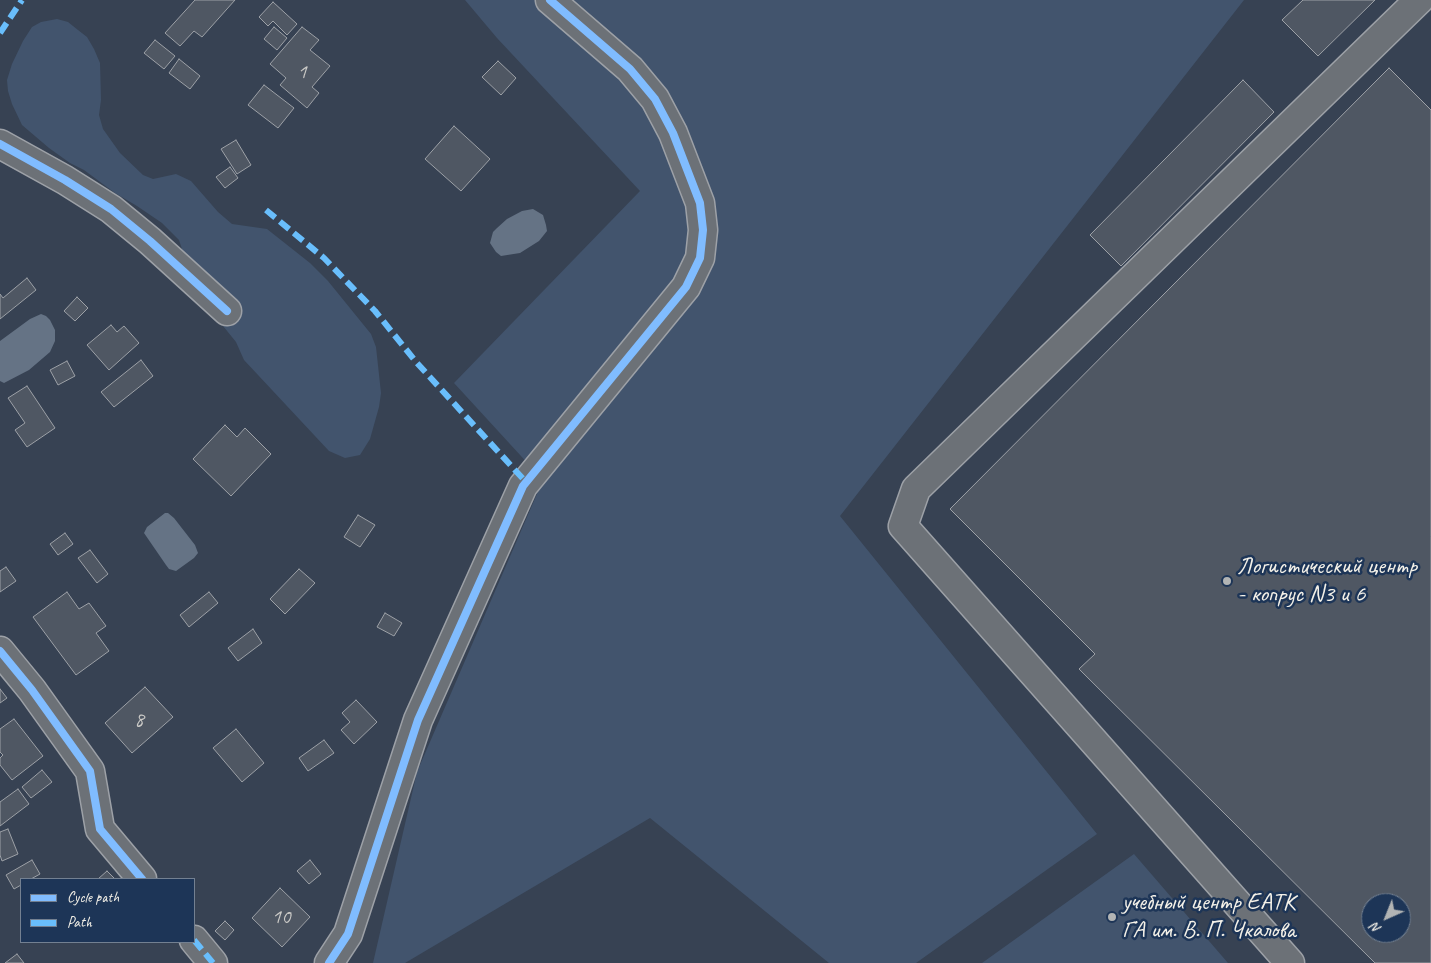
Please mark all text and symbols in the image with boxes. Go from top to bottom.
house number: 1 [297,59,307,85]
place label: Логистический центр - копрус N3 и 6 [1237,553,1417,609]
marker: Логистический центр - копрус N3 и 6 [1221,575,1233,587]
house number: 8 [134,707,144,733]
legend [20,878,195,943]
text: Cycle path [67,888,119,907]
place label: учебный центр ЕАТК ГА им. В. П. Чкалова [1122,889,1295,945]
north arrow [1361,893,1411,943]
house number: 10 [272,904,290,930]
marker: учебный центр ЕАТК ГА им. В. П. Чкалова [1106,911,1118,923]
text: Path [67,913,92,932]
text: N [1367,919,1385,938]

